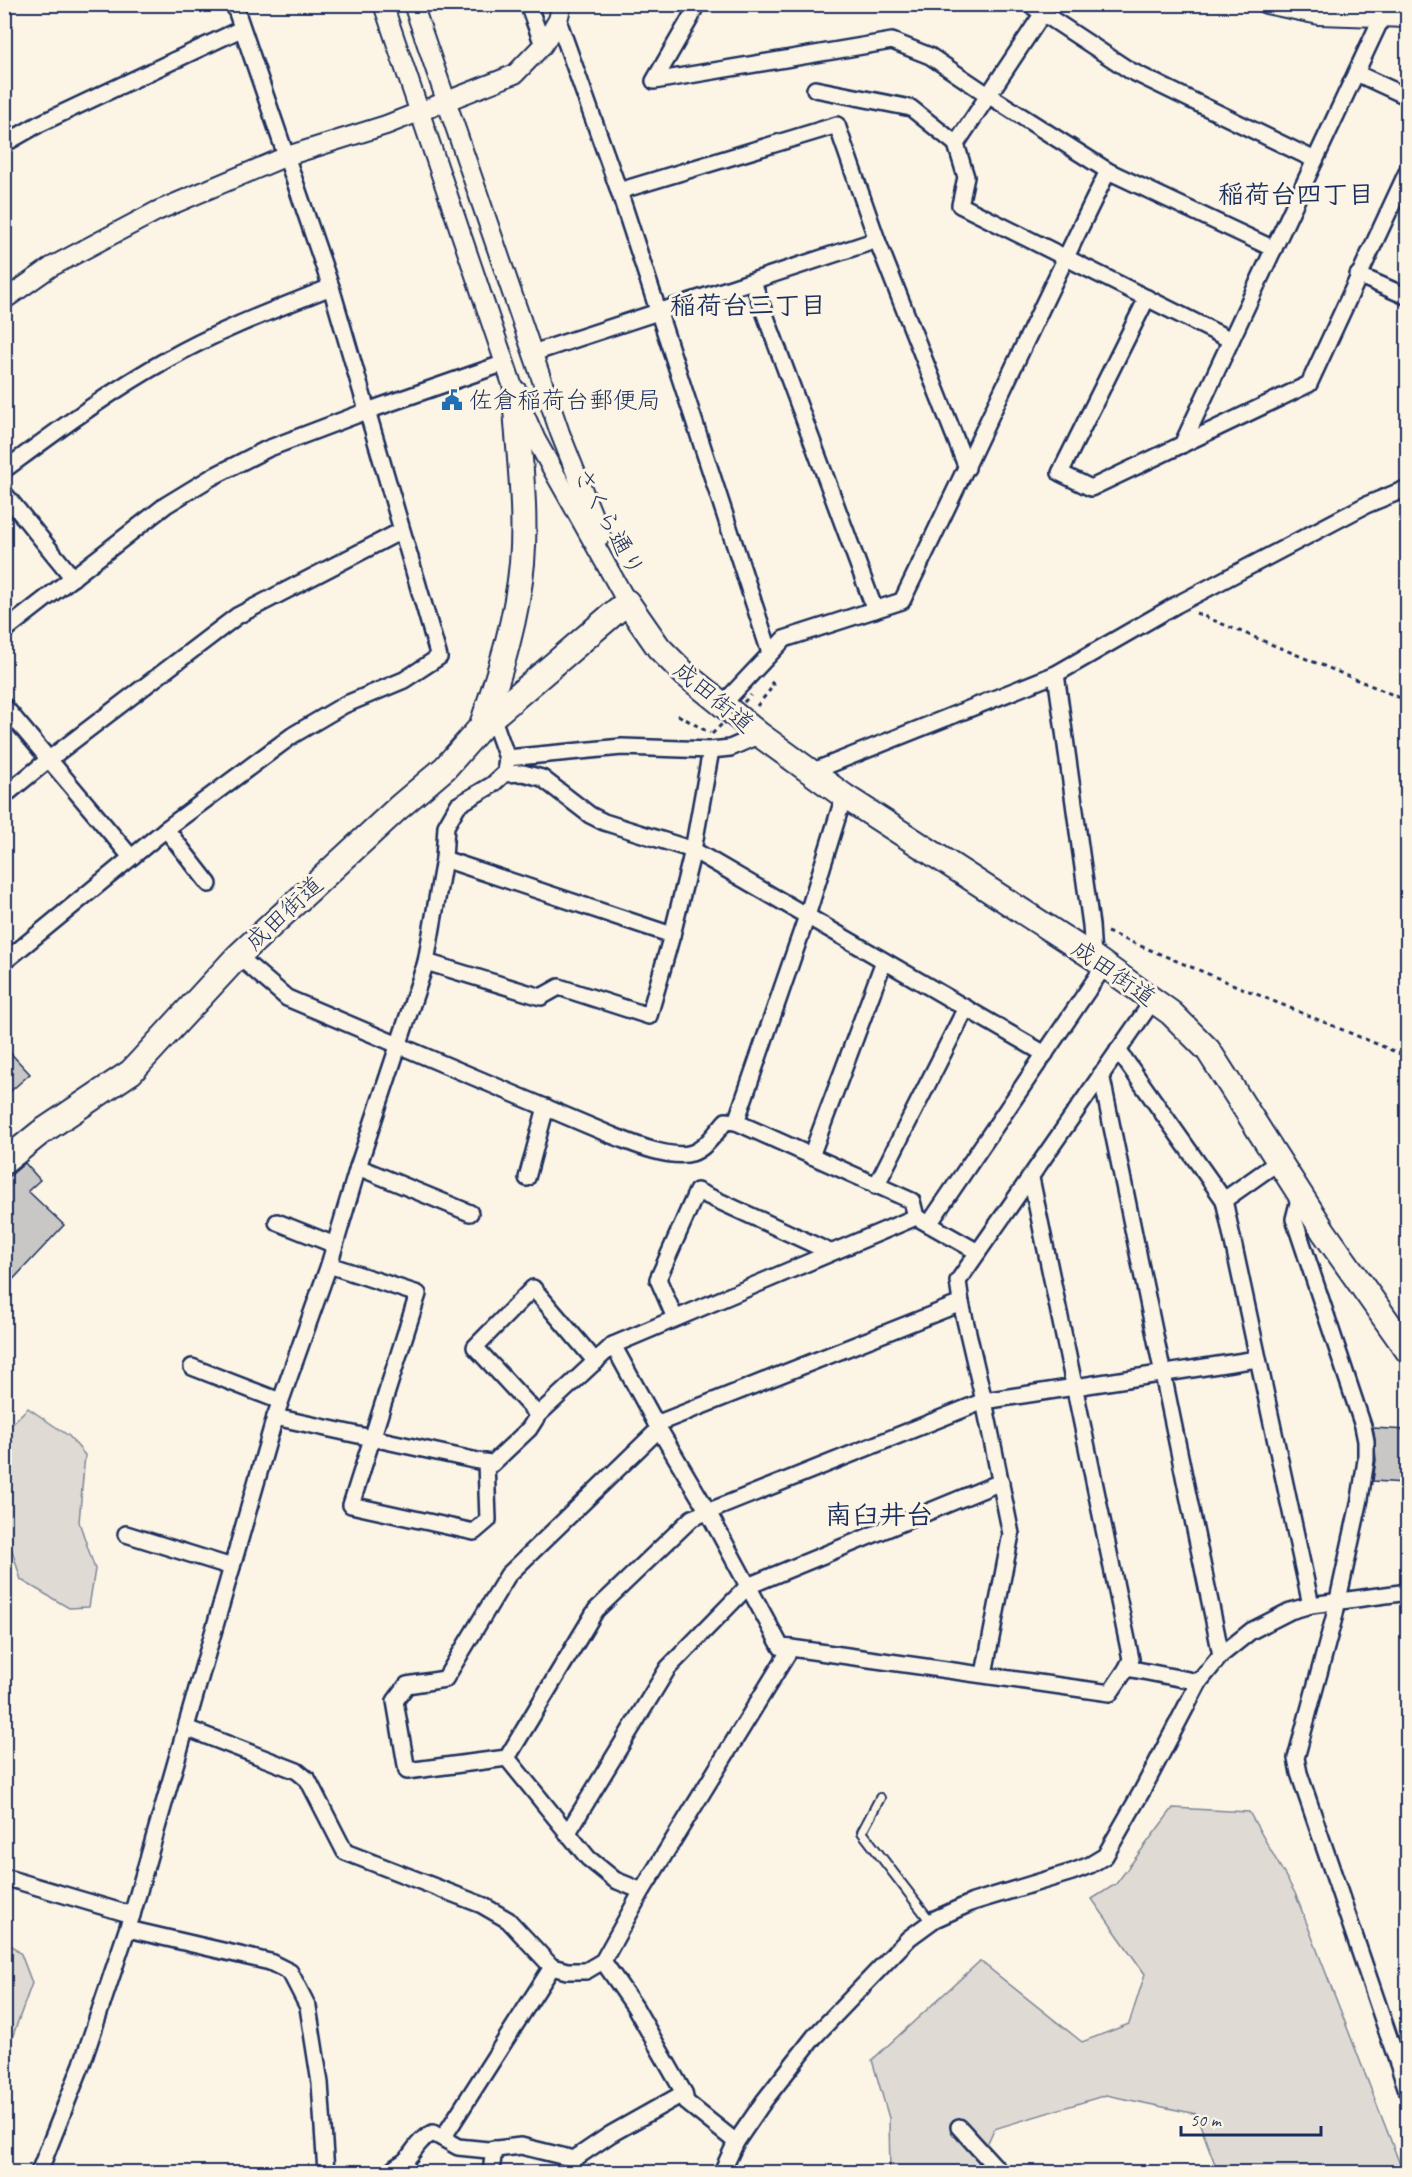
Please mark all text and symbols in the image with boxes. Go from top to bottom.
district label: 稲荷台四丁目 [1218,178,1374,211]
district label: 稲荷台三丁目 [670,289,826,322]
place label: 佐倉稲荷台郵便局 [469,385,661,415]
public building icon: 佐倉稲荷台郵便局 [440,388,464,412]
street label: さくら通り [567,462,651,582]
street label: 成田街道 [668,655,760,739]
street label: 成田街道 [239,869,329,957]
street label: 成田街道 [1066,933,1162,1013]
district label: 南臼井台 [825,1498,933,1532]
scale bar [1181,2099,1320,2137]
text: 50 m [1190,2109,1223,2131]

